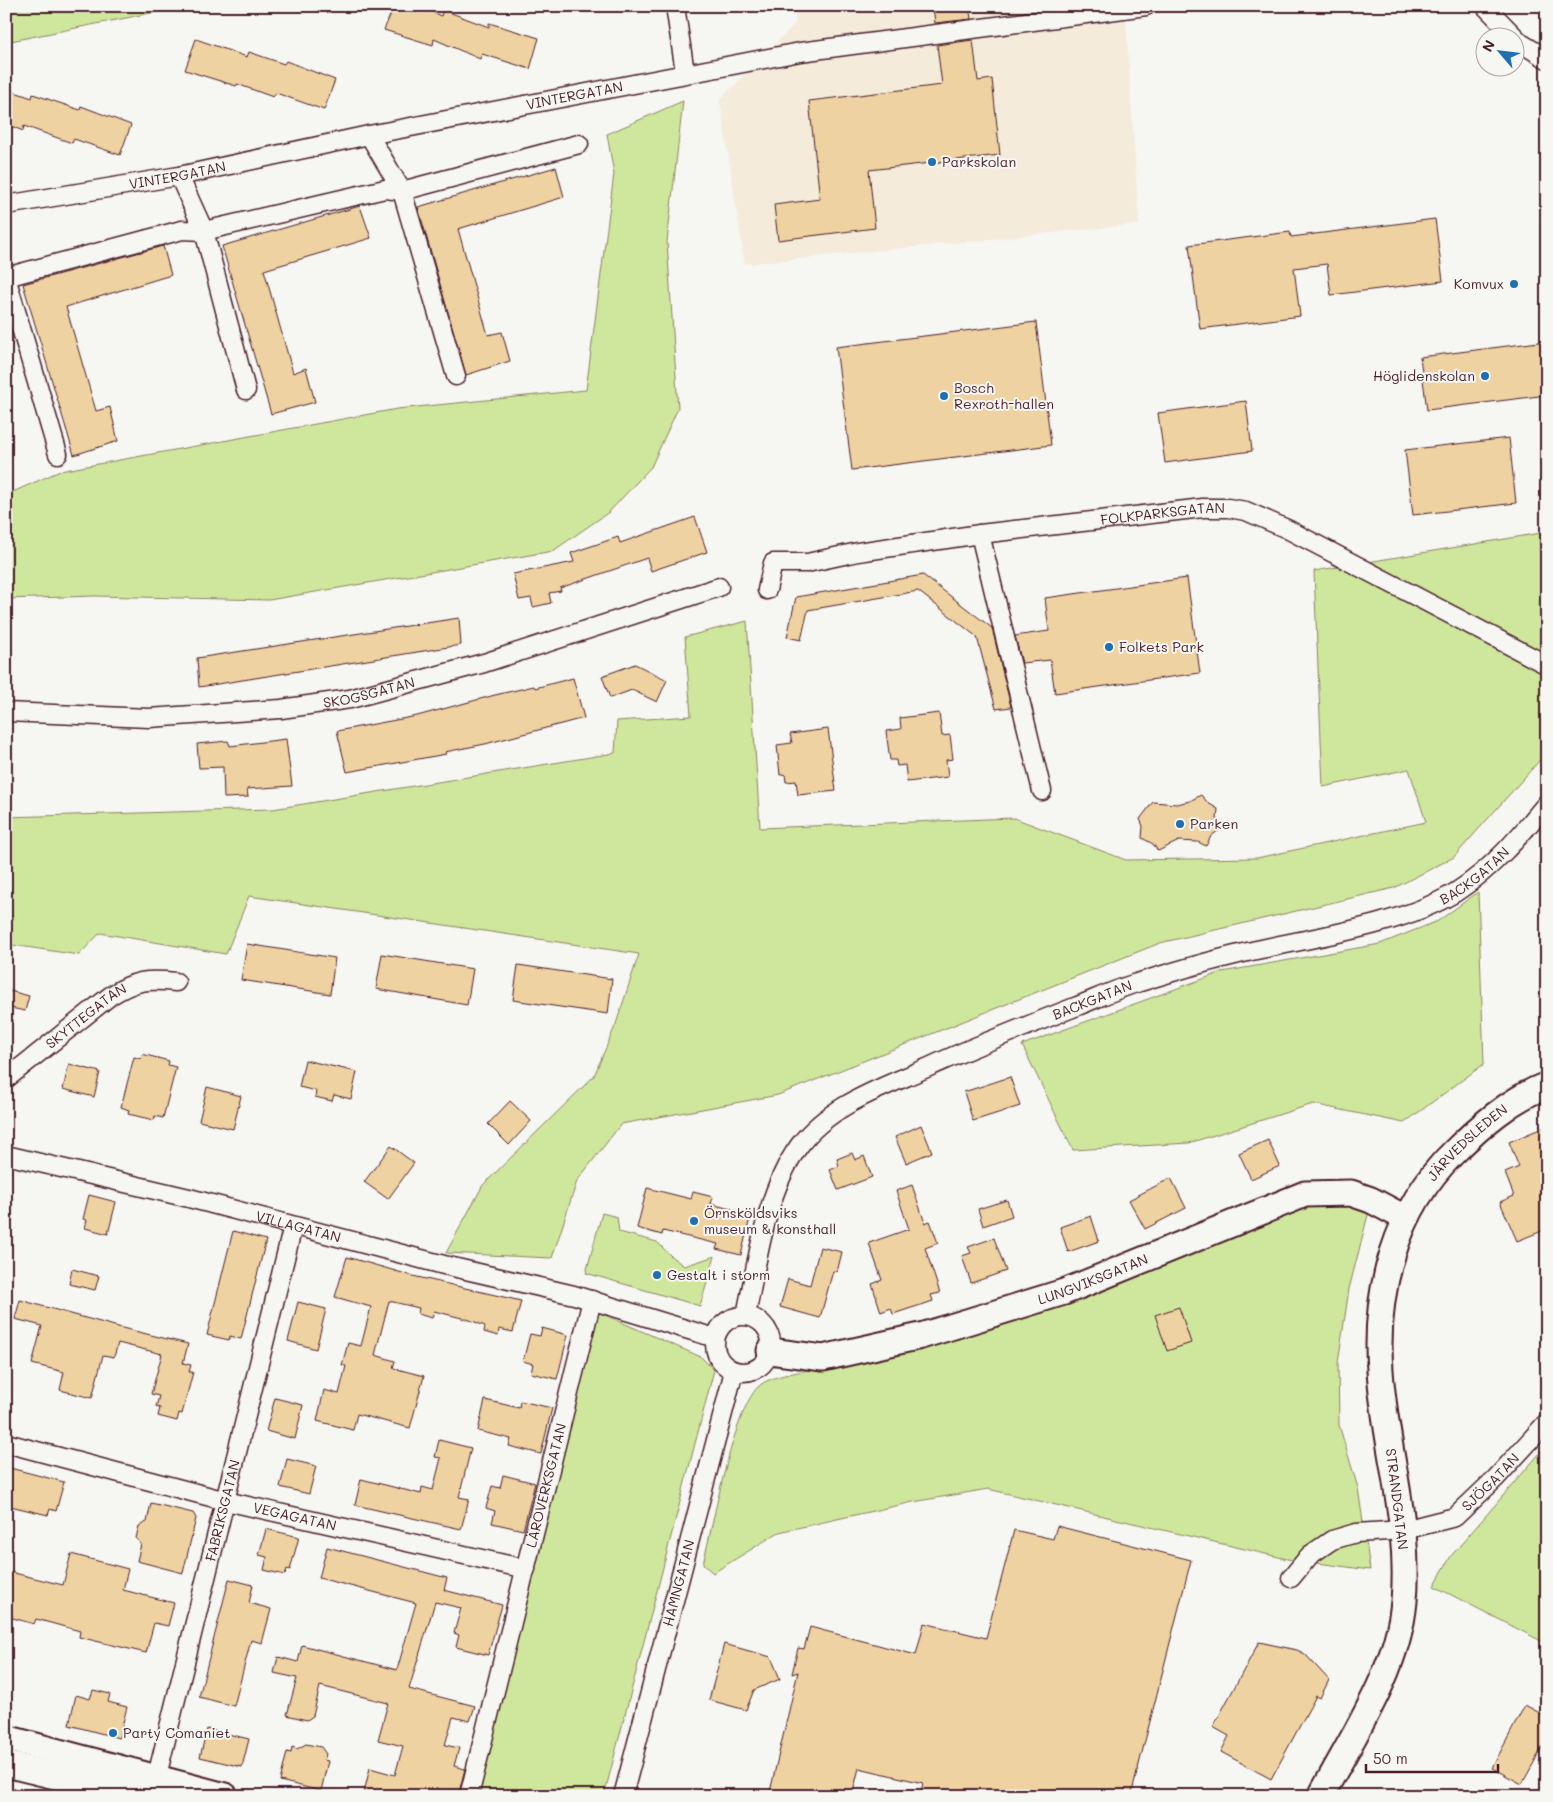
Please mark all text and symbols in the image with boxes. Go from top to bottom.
north arrow [1476,28,1526,78]
text: N [1477,37,1499,55]
street label: VINTERGATAN [524,76,624,114]
place label: Parkskolan [942,152,1016,171]
street label: VINTERGATAN [127,156,228,193]
marker: Parkskolan [926,156,938,168]
place label: Komvux [1454,274,1504,293]
marker: Komvux [1508,278,1520,290]
place label: Höglidenskolan [1373,366,1475,385]
marker: Höglidenskolan [1479,370,1491,382]
place label: Bosch Rexroth-hallen [954,378,1054,413]
marker: Bosch Rexroth-hallen [938,390,950,402]
street label: FOLKPARKSGATAN [1099,498,1225,529]
place label: Folkets Park [1119,637,1204,656]
marker: Folkets Park [1103,641,1115,653]
street label: SKOGSGATAN [322,672,417,712]
place label: Parken [1190,814,1238,833]
marker: Parken [1174,818,1186,830]
street label: BACKGATAN [1436,842,1513,908]
street label: BACKGATAN [1050,975,1134,1024]
street label: SKYTTEGATAN [42,978,130,1053]
street label: JÄRVEDSLEDEN [1422,1099,1511,1185]
place label: Örnsköldsviks museum & konsthall [704,1203,836,1238]
street label: VILLAGATAN [254,1206,343,1247]
marker: Örnsköldsviks museum & konsthall [688,1215,700,1227]
street label: LUNGVIKSGATAN [1035,1249,1151,1309]
place label: Gestalt i storm [667,1265,770,1284]
marker: Gestalt i storm [651,1269,663,1281]
street label: LÄROVERKSGATAN [521,1421,570,1549]
street label: STRANDGATAN [1382,1447,1413,1551]
street label: SJÖGATAN [1457,1449,1523,1515]
street label: FABRIKSGATAN [200,1458,244,1563]
street label: VEGAGATAN [251,1497,338,1535]
street label: HAMNGATAN [658,1537,699,1629]
place label: Party Comaniet [123,1723,230,1742]
marker: Party Comaniet [107,1727,119,1739]
scale bar [1366,1742,1498,1774]
text: 50 m [1373,1748,1408,1768]

